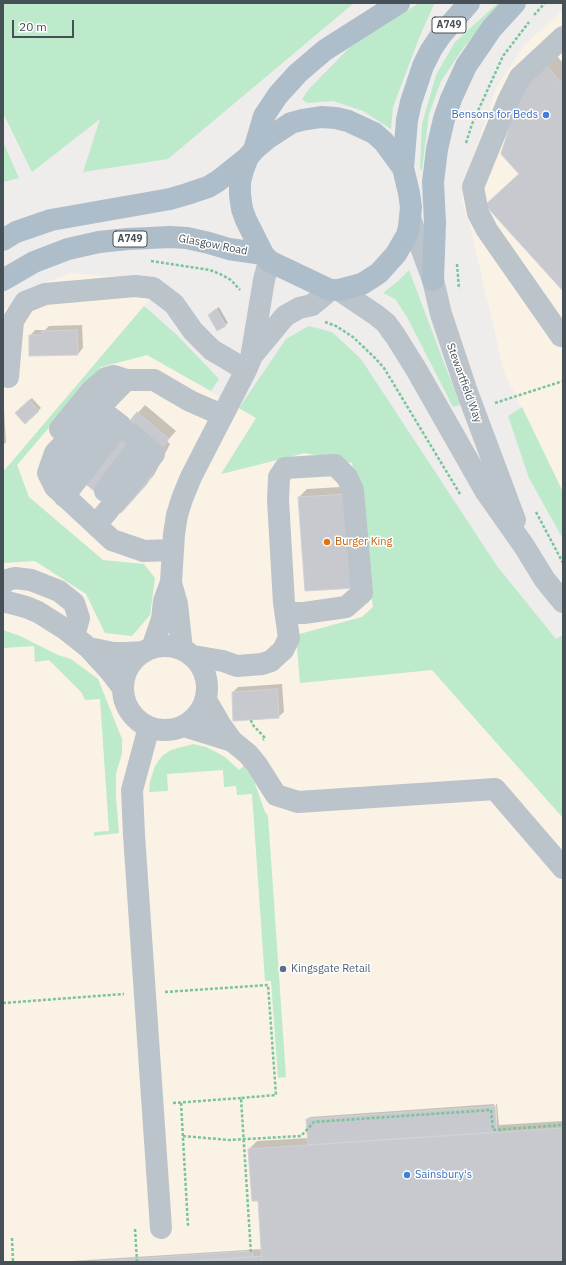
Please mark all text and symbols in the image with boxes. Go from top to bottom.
scale bar [14,12,76,38]
road number: A749 [432,17,466,33]
text: 20 m [19,19,47,34]
place label: Bensons for Beds [452,108,538,122]
marker: Bensons for Beds [541,110,551,120]
road number: A749 [113,231,147,247]
street label: Glasgow Road [177,232,249,258]
street label: Stewartfield Way [444,342,484,424]
place label: Burger King [335,535,392,549]
marker: Burger King [322,537,332,547]
place label: Kingsgate Retail [291,962,371,976]
marker: Kingsgate Retail [278,964,288,974]
place label: Sainsbury's [415,1168,472,1182]
marker: Sainsbury's [402,1170,412,1180]

